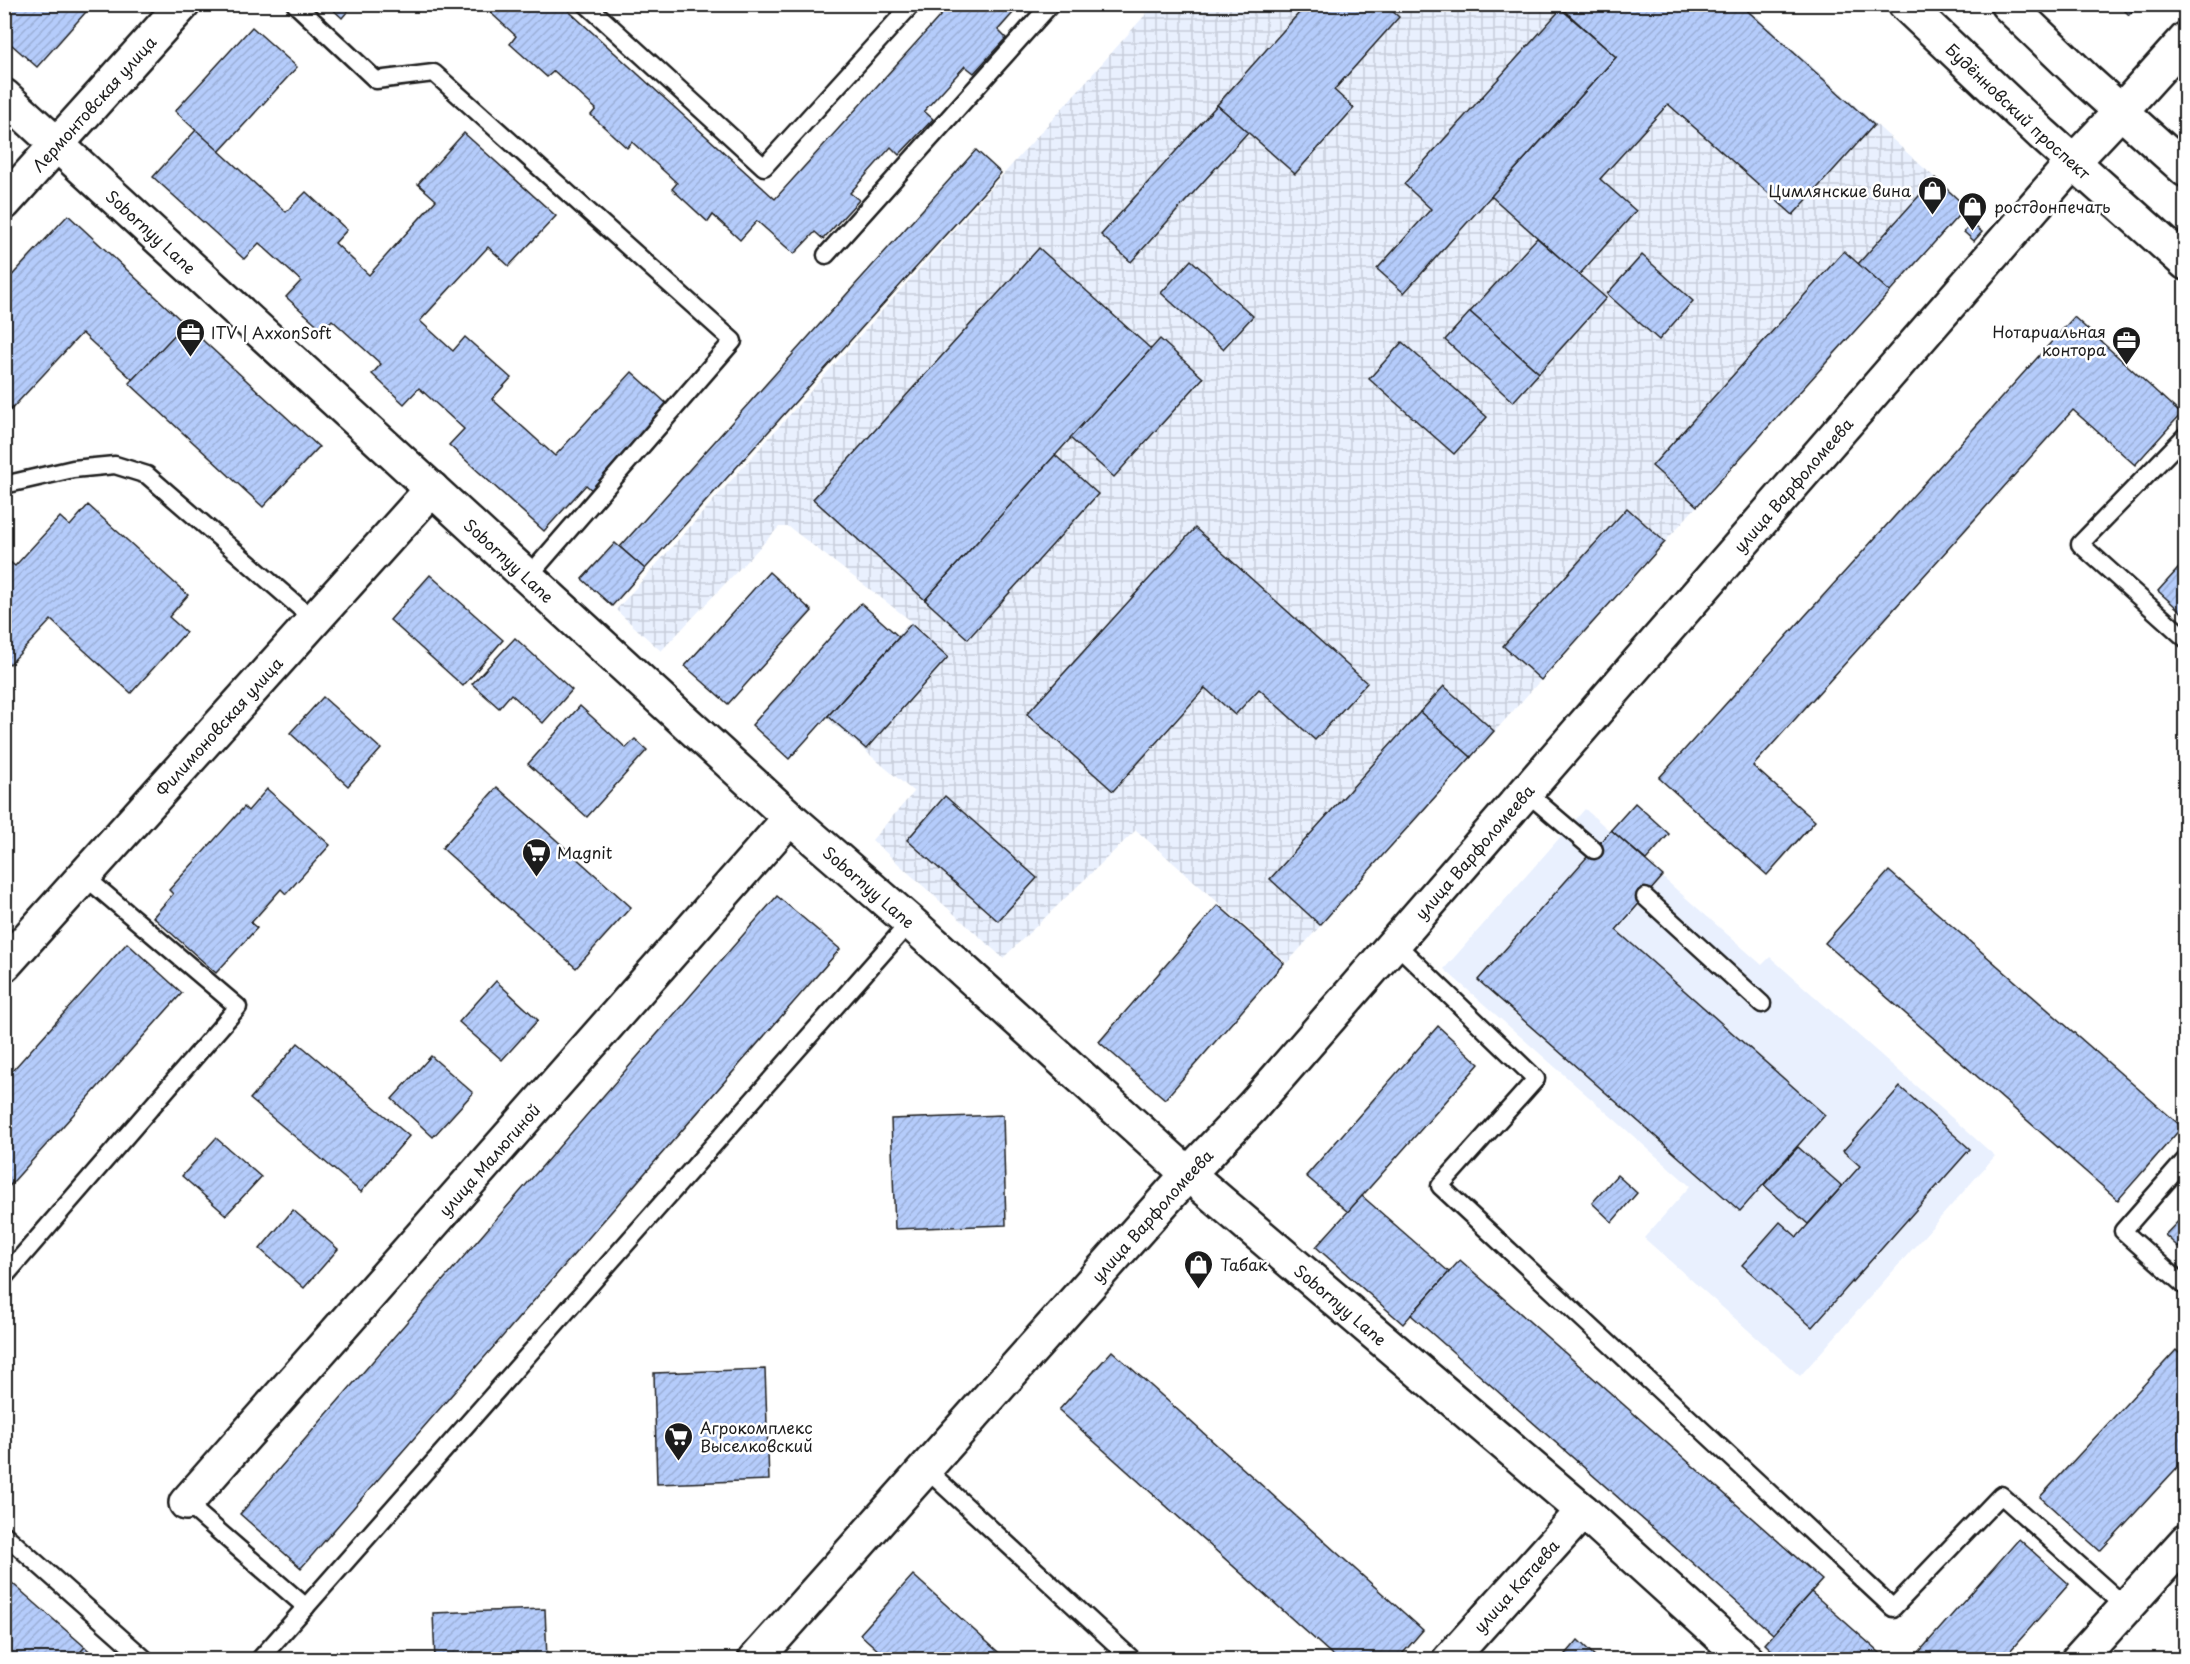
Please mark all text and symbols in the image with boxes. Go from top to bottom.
street label: Лермонтовская улица [26,30,161,177]
street label: Будённовский проспект [1941,37,2096,185]
shop icon: Цимлянские вина [1916,174,1948,216]
place label: Цимлянские вина [1769,178,1911,202]
street label: Sobornyy Lane [101,184,202,279]
shop icon: ростдонпечать [1957,190,1989,232]
place label: ростдонпечать [1994,194,2110,218]
office icon: ITV | AxxonSoft [174,316,206,358]
place label: Нотариальная контора [1993,319,2106,361]
place label: ITV | AxxonSoft [211,320,332,344]
office icon: Нотариальная контора [2111,324,2143,366]
street label: улица Варфоломеева [1727,412,1858,557]
street label: Sobornyy Lane [459,512,560,608]
street label: Филимоновская улица [150,651,288,801]
street label: улица Варфоломеева [1409,779,1539,924]
supermarket icon: Magnit [520,836,552,878]
place label: Magnit [557,840,613,864]
street label: Sobornyy Lane [818,840,920,933]
street label: улица Малюгиной [433,1098,545,1221]
street label: улица Варфоломеева [1085,1143,1218,1287]
shop icon: Табак [1183,1248,1215,1290]
place label: Табак [1220,1252,1268,1276]
street label: Sobornyy Lane [1289,1258,1392,1351]
place label: Агрокомплекс Выселковский [700,1415,813,1457]
supermarket icon: Агрокомплекс Выселковский [663,1420,695,1462]
street label: улица Катаева [1467,1534,1564,1638]

